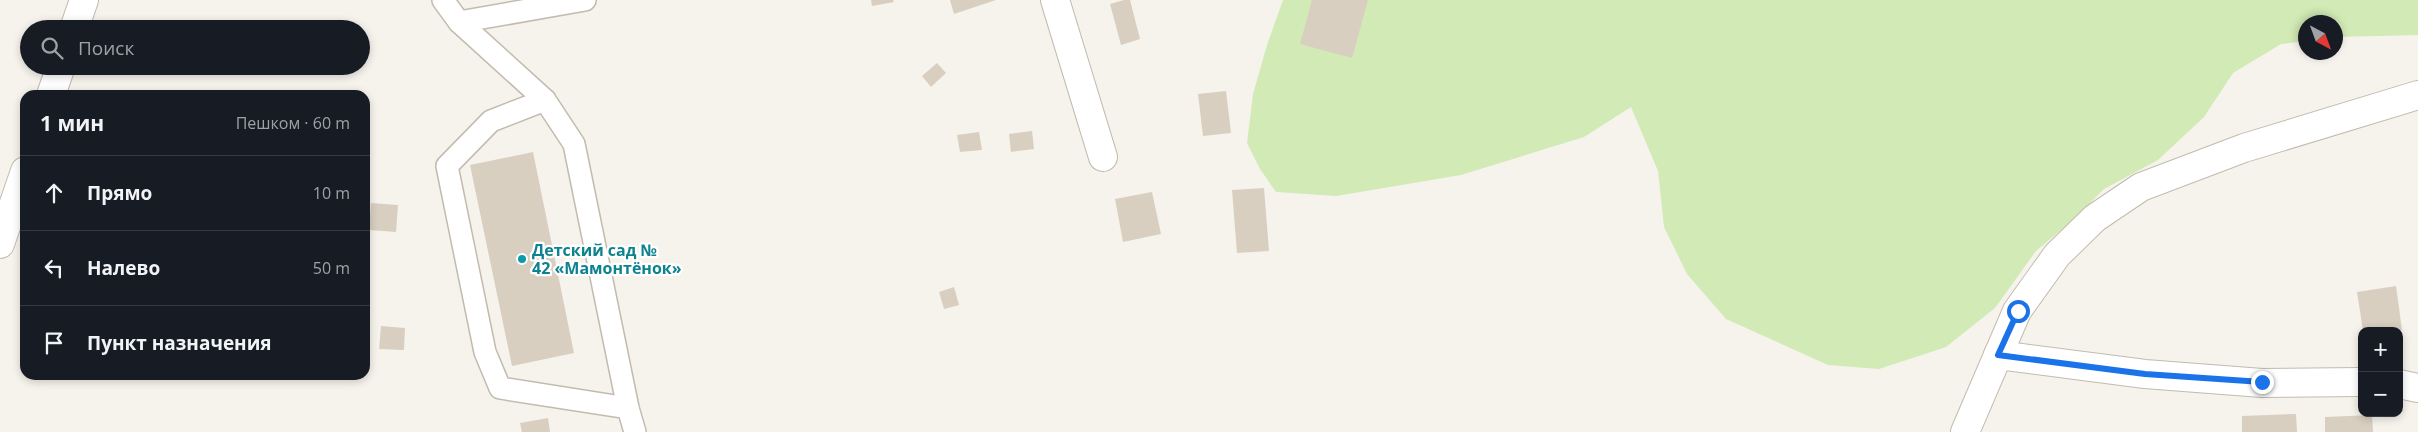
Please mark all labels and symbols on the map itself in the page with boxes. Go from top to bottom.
north arrow [2298,15,2343,60]
place label: Детский сад № 42 «Мамонтёнок» [532,239,682,279]
marker: Детский сад № 42 «Мамонтёнок» [516,253,528,265]
route start [2007,300,2030,323]
route end [2251,371,2274,394]

